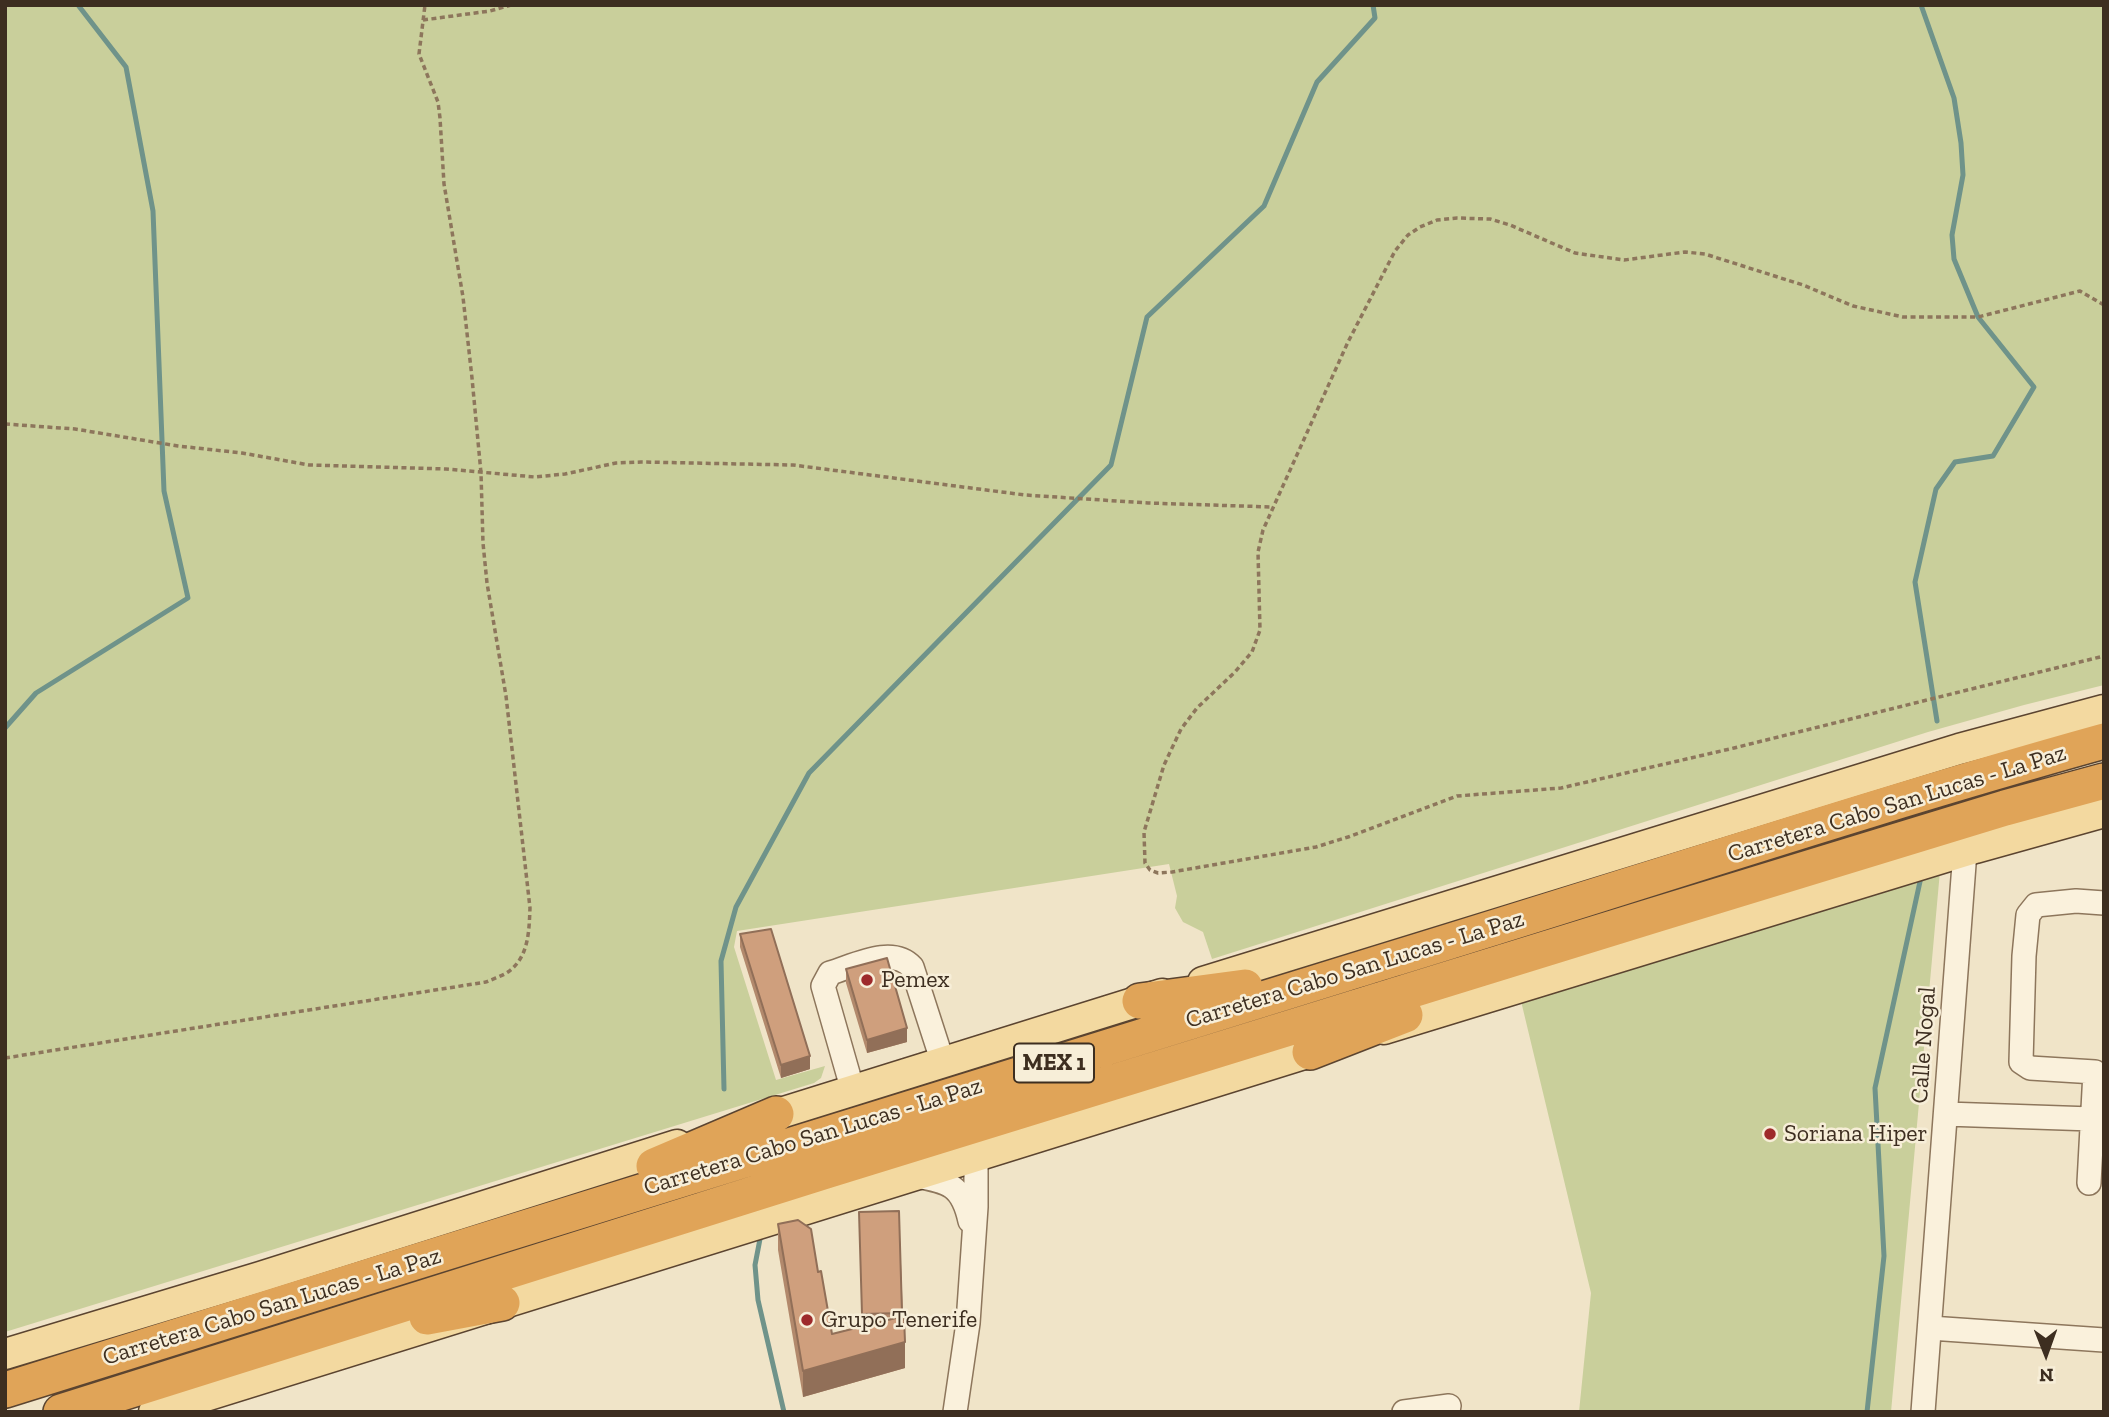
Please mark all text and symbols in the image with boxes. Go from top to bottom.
street label: Carretera Cabo San Lucas - La Paz [1724,739,2070,869]
street label: Carretera Cabo San Lucas - La Paz [1182,905,1528,1035]
place label: Pemex [881,966,950,994]
marker: Pemex [859,972,875,988]
street label: Calle Nogal [1906,986,1942,1104]
road number: MEX 1 [1014,1044,1094,1082]
street label: Carretera Cabo San Lucas - La Paz [640,1072,986,1202]
place label: Soriana Hiper [1784,1120,1928,1148]
marker: Soriana Hiper [1762,1126,1778,1142]
street label: Carretera Cabo San Lucas - La Paz [99,1242,445,1372]
place label: Grupo Tenerife [821,1306,977,1334]
marker: Grupo Tenerife [799,1312,815,1328]
north arrow [2011,1319,2081,1389]
text: N [2039,1364,2054,1387]

